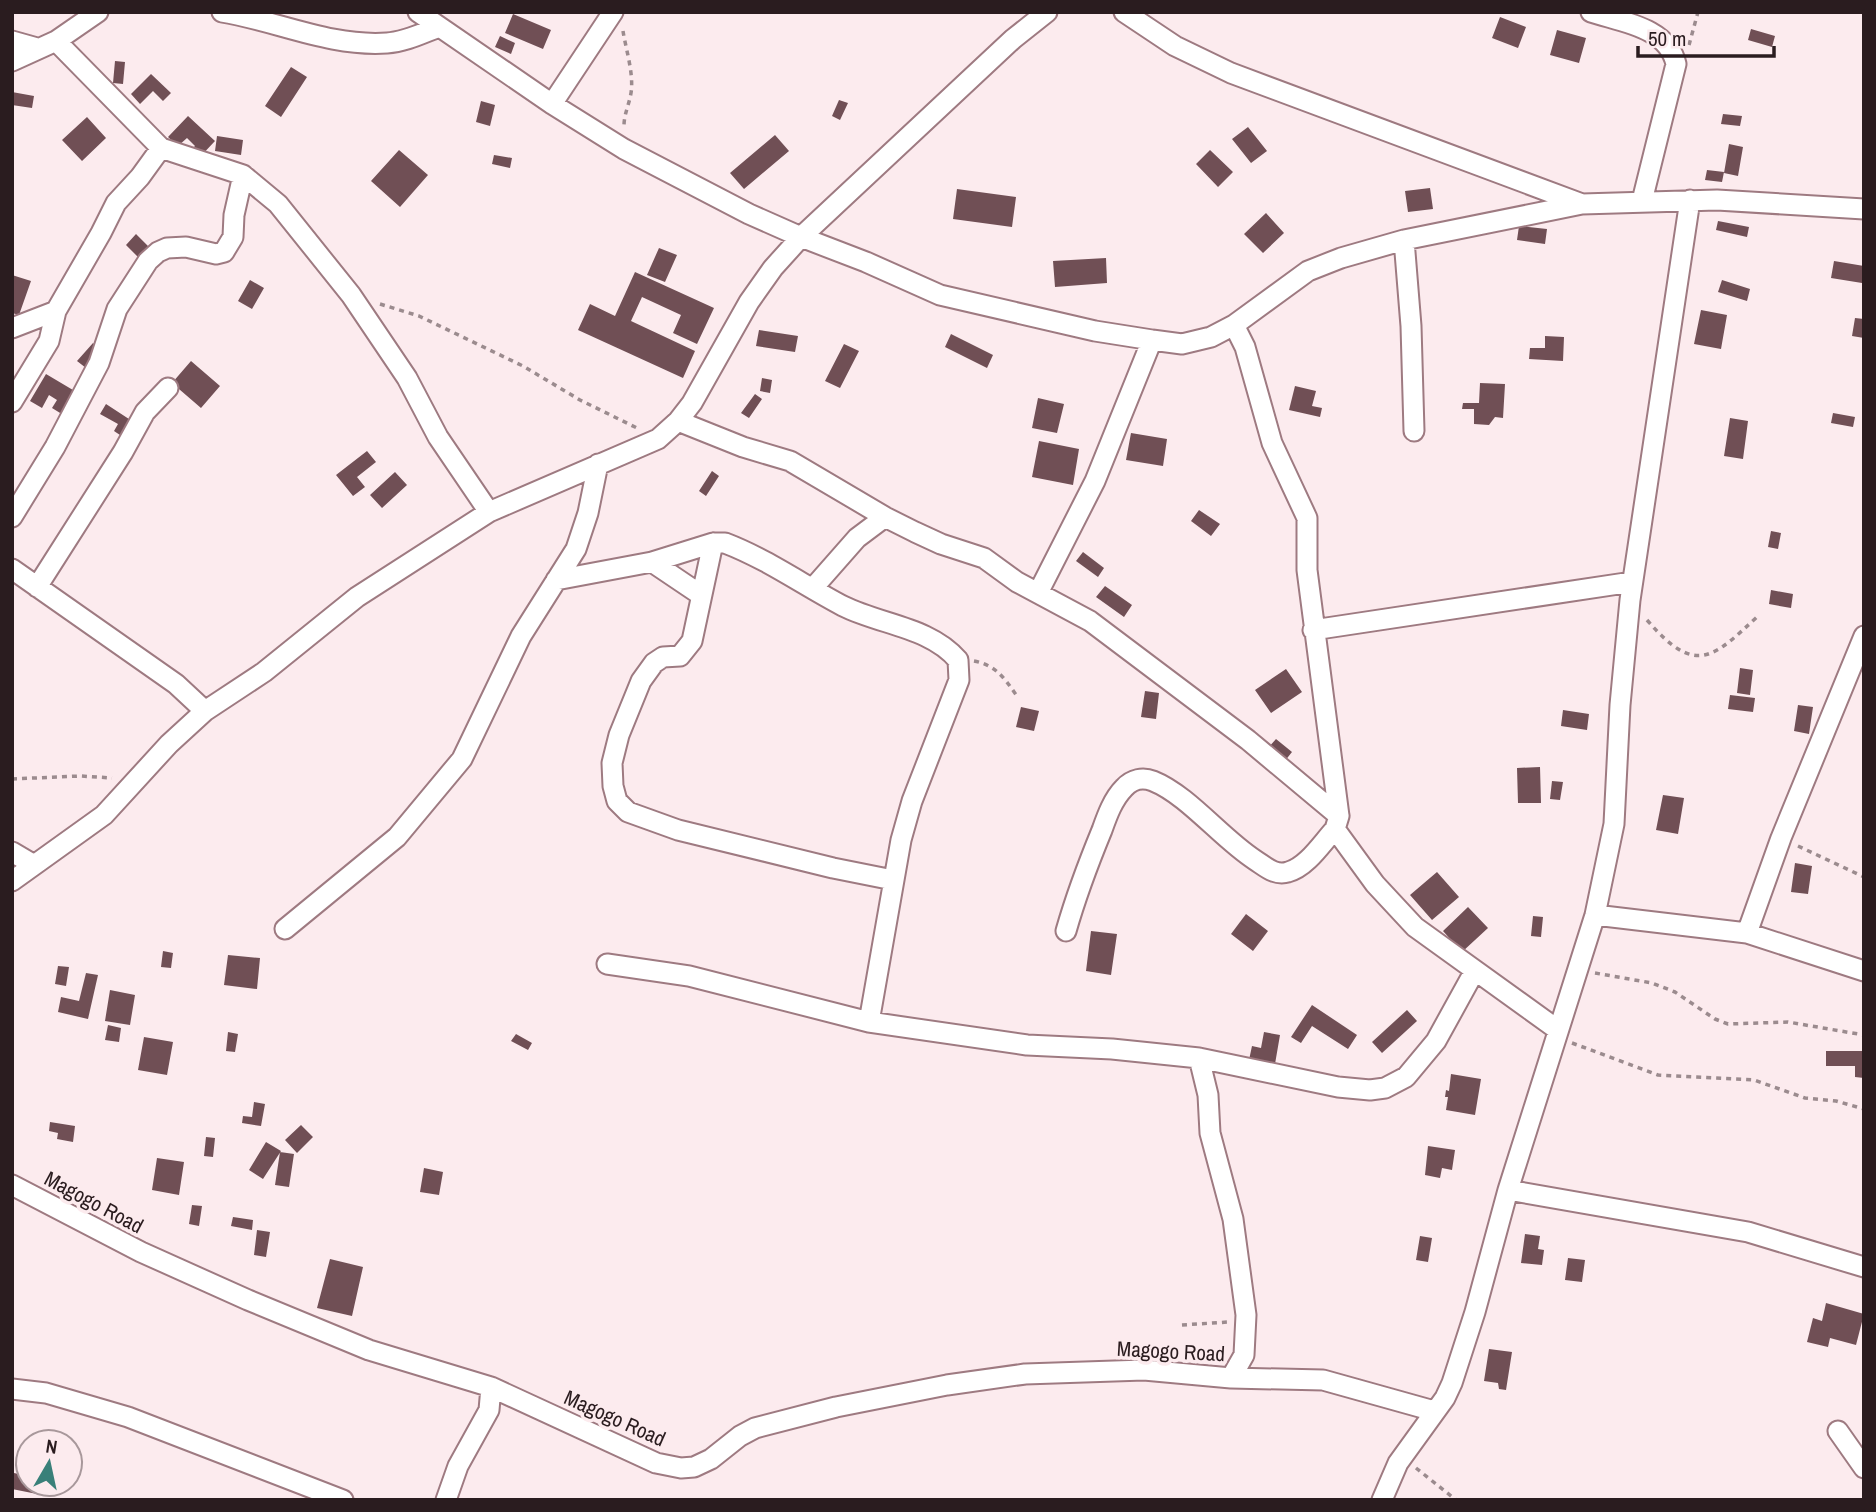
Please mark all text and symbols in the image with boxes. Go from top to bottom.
scale bar [1638,14,1774,58]
text: 50 m [1648,24,1686,53]
street label: Magogo Road [39,1164,149,1240]
street label: Magogo Road [1116,1334,1226,1368]
street label: Magogo Road [560,1383,670,1453]
north arrow [14,1428,84,1498]
text: N [44,1432,59,1460]

